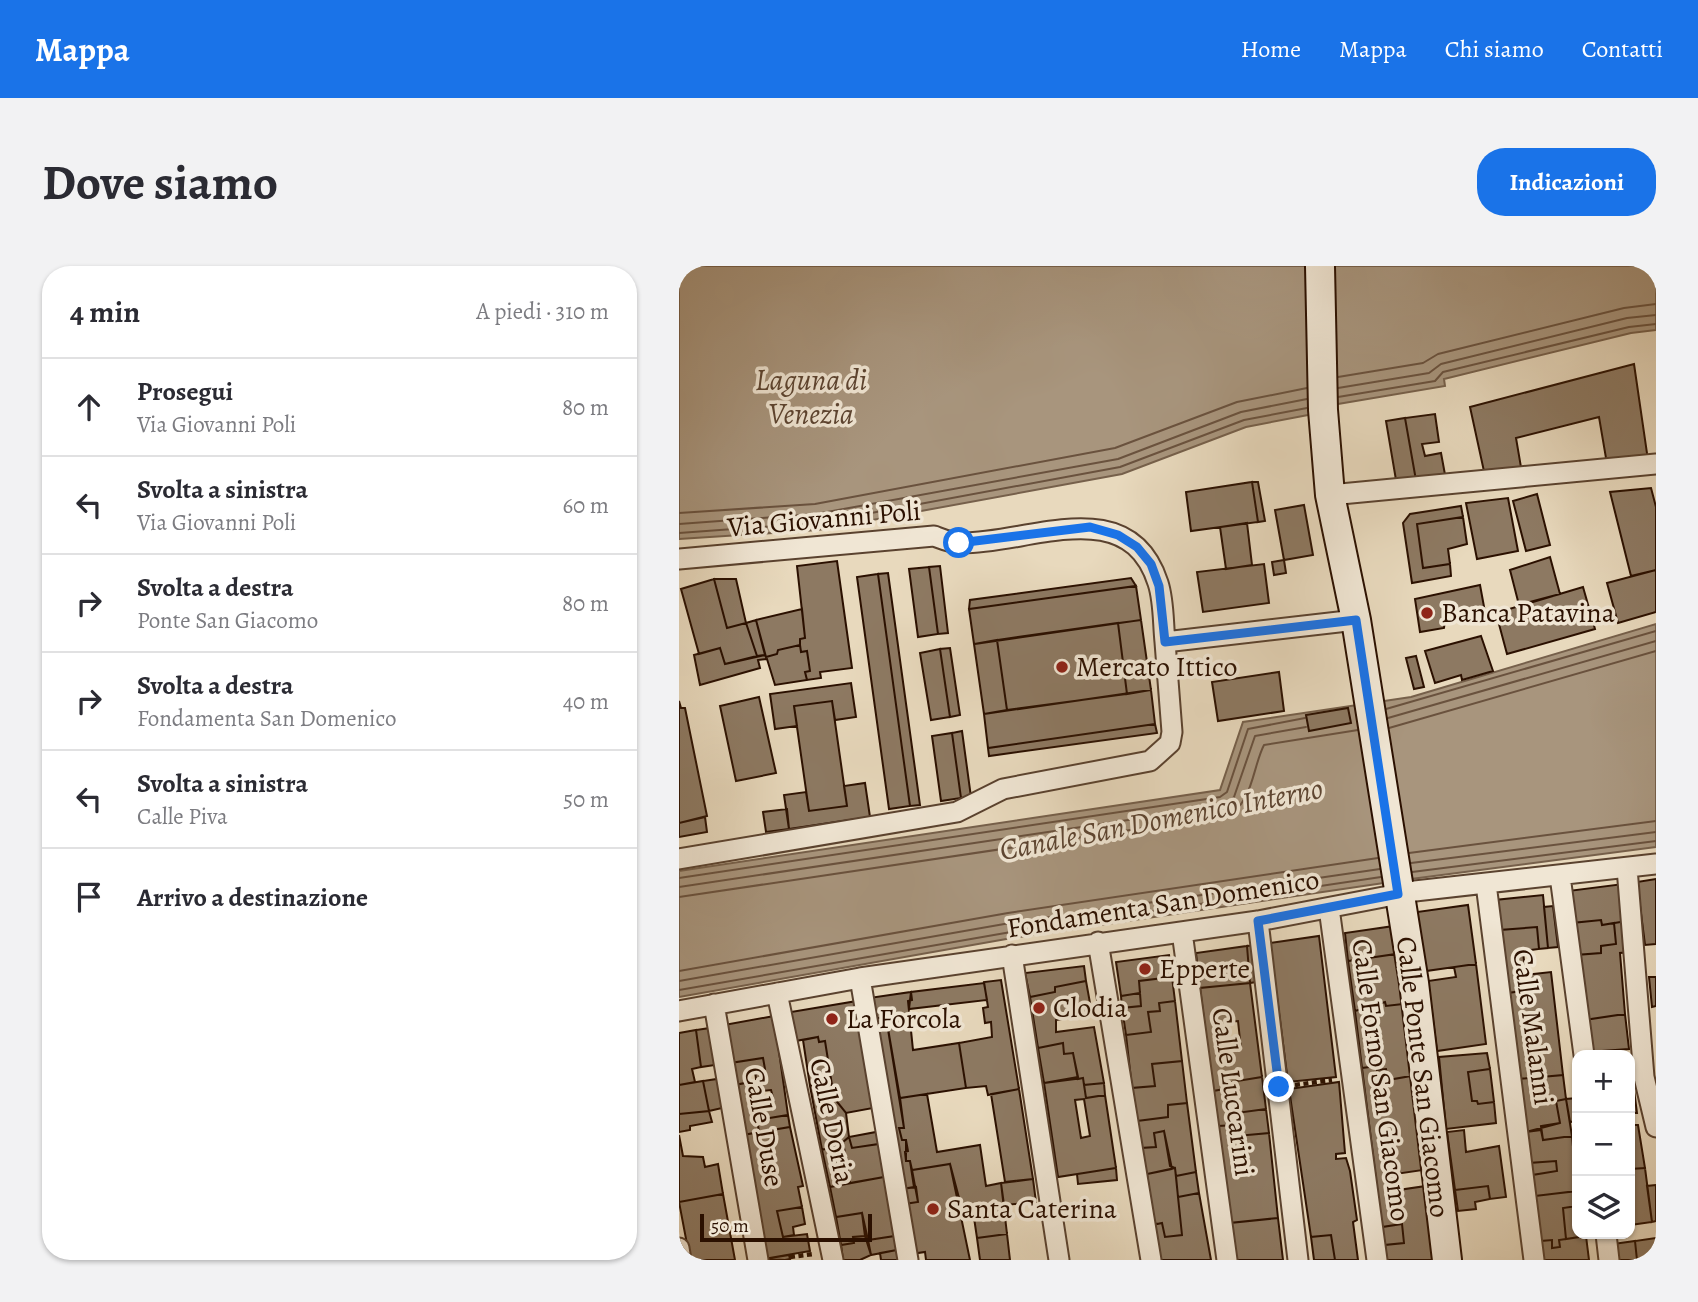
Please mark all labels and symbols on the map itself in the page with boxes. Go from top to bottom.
water label: Laguna di Venezia [755,360,867,434]
street label: Via Giovanni Poli [725,492,922,546]
route start [943,527,974,558]
place label: Banca Patavina [1441,594,1615,632]
marker: Banca Patavina [1419,605,1435,621]
place label: Mercato Ittico [1076,648,1237,686]
marker: Mercato Ittico [1054,659,1070,675]
water label: Canale San Domenico Interno [996,768,1326,870]
street label: Fondamenta San Domenico [1004,861,1322,947]
street label: Calle Ponte San Giacomo [1387,934,1459,1220]
street label: Calle Forno San Giacomo [1342,936,1420,1224]
street label: Calle Malanni [1503,946,1563,1108]
place label: Epperte [1159,950,1250,988]
marker: Epperte [1137,961,1153,977]
place label: Clodia [1053,989,1127,1027]
place label: La Forcola [846,1000,962,1038]
marker: Clodia [1031,1000,1047,1016]
street label: Calle Luccarini [1202,1005,1264,1179]
marker: La Forcola [824,1011,840,1027]
street label: Calle Doria [800,1055,864,1187]
street label: Calle Duse [735,1064,793,1190]
route end [1263,1071,1294,1102]
place label: Santa Caterina [947,1190,1117,1228]
marker: Santa Caterina [925,1201,941,1217]
scale bar [700,1211,871,1243]

